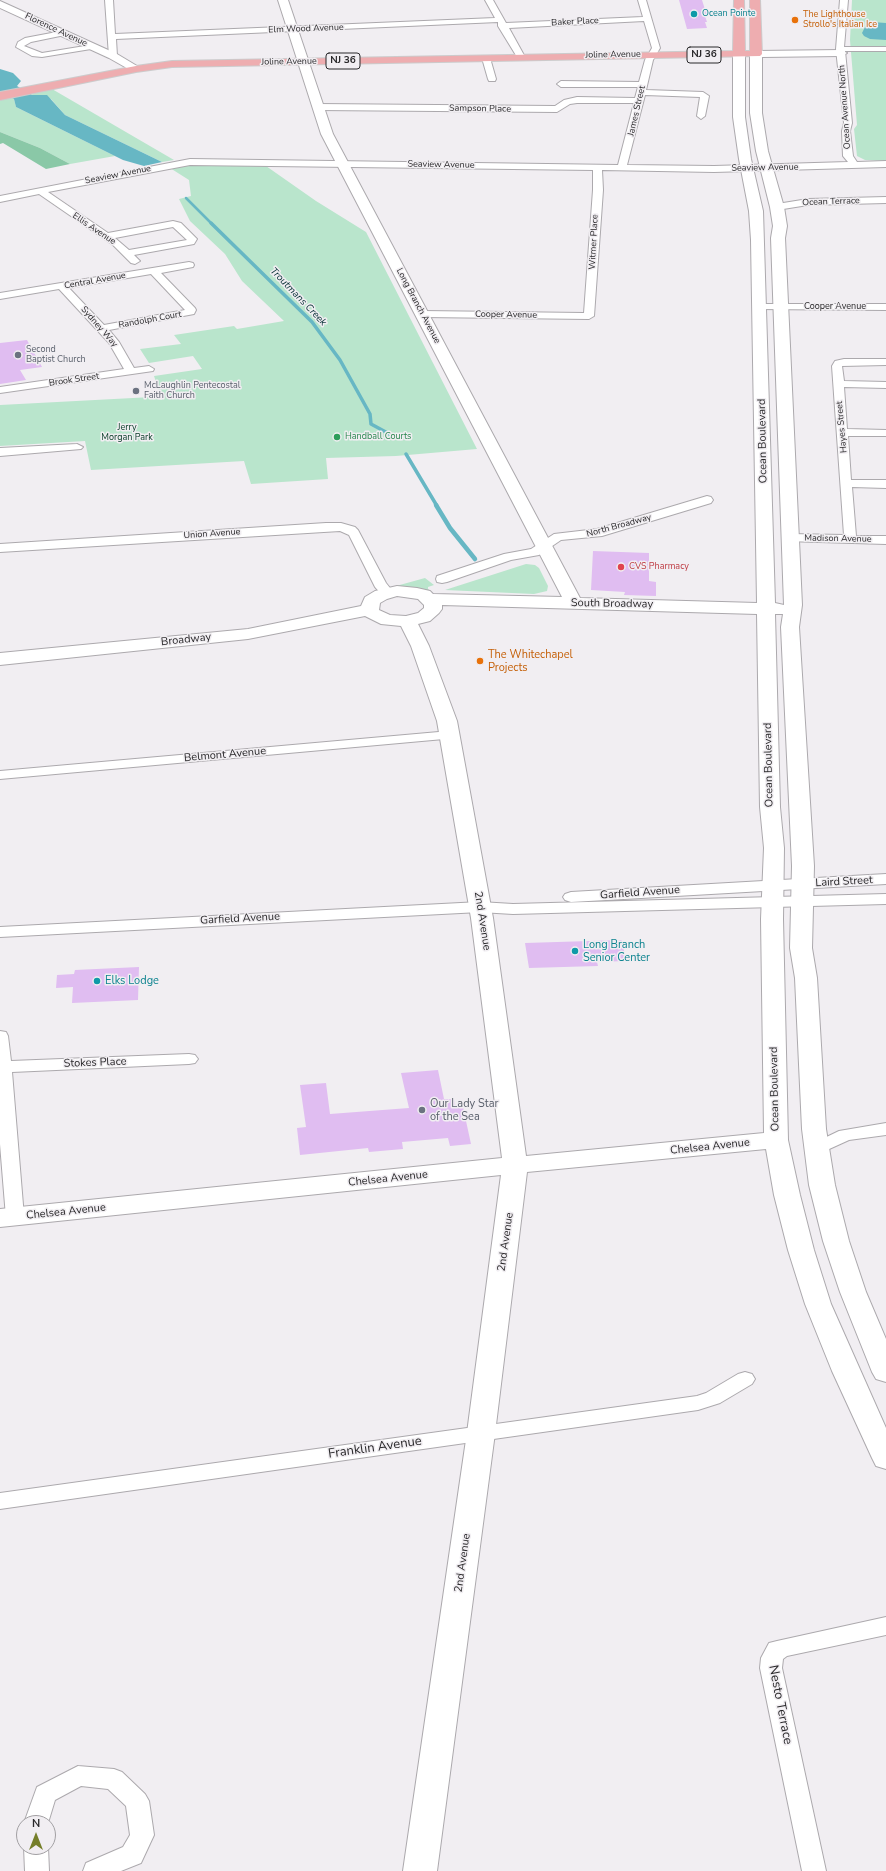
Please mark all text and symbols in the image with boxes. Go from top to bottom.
marker: Ocean Pointe [689,9,699,19]
place label: Ocean Pointe [702,9,756,19]
place label: The Lighthouse Strollo's Italian Ice [803,10,877,31]
street label: Florence Avenue [23,11,89,49]
street label: Baker Place [551,15,599,29]
marker: The Lighthouse Strollo's Italian Ice [790,15,800,25]
street label: Elm Wood Avenue [268,22,344,36]
road number: NJ 36 [687,47,721,63]
street label: Joline Avenue [585,49,641,61]
road number: NJ 36 [326,53,360,69]
street label: Joline Avenue [261,56,317,68]
street label: Ocean Avenue North [837,65,853,149]
street label: James Street [626,85,648,137]
street label: Sampson Place [449,103,511,115]
street label: Seaview Avenue [407,159,475,171]
street label: Seaview Avenue [731,162,799,174]
street label: Seaview Avenue [84,163,152,187]
street label: Ocean Terrace [802,196,860,208]
street label: Ellis Avenue [70,211,118,247]
street label: Witmer Place [587,214,601,270]
water label: Troutmans Creek [267,265,329,329]
street label: Long Branch Avenue [394,266,442,346]
street label: Central Avenue [63,270,127,292]
street label: Cooper Avenue [804,302,866,312]
street label: Sydney Way [78,304,120,350]
street label: Randolph Court [118,309,182,331]
street label: Cooper Avenue [475,309,537,321]
place label: Second Baptist Church [26,345,86,366]
marker: Second Baptist Church [13,350,23,360]
street label: Brook Street [48,371,100,389]
place label: McLaughlin Pentecostal Faith Church [144,381,240,402]
marker: McLaughlin Pentecostal Faith Church [131,386,141,396]
street label: Ocean Boulevard [756,399,770,483]
street label: Hayes Street [834,401,850,453]
park label: Jerry Morgan Park [101,423,153,444]
marker: Handball Courts [332,432,342,442]
place label: Handball Courts [345,432,411,442]
street label: North Broadway [585,512,653,540]
street label: Union Avenue [183,527,241,541]
street label: Madison Avenue [804,533,872,545]
marker: CVS Pharmacy [616,562,626,572]
place label: CVS Pharmacy [629,562,689,572]
street label: South Broadway [571,597,653,611]
street label: Broadway [160,631,212,649]
place label: The Whitechapel Projects [488,648,573,674]
marker: The Whitechapel Projects [475,656,485,666]
street label: Ocean Boulevard [762,723,776,807]
street label: Belmont Avenue [183,745,267,765]
street label: Laird Street [815,874,873,890]
street label: Garfield Avenue [600,884,680,902]
street label: 2nd Avenue [471,891,493,951]
street label: Garfield Avenue [200,910,280,928]
place label: Long Branch Senior Center [583,938,650,964]
marker: Long Branch Senior Center [570,946,580,956]
place label: Elks Lodge [105,974,159,988]
marker: Elks Lodge [92,976,102,986]
street label: Ocean Boulevard [768,1047,782,1131]
street label: Stokes Place [63,1055,127,1071]
place label: Our Lady Star of the Sea [430,1097,498,1123]
marker: Our Lady Star of the Sea [417,1105,427,1115]
street label: Chelsea Avenue [670,1136,750,1158]
street label: Chelsea Avenue [348,1168,428,1190]
street label: Chelsea Avenue [26,1201,106,1223]
street label: 2nd Avenue [495,1212,517,1272]
street label: Franklin Avenue [327,1434,423,1462]
street label: 2nd Avenue [452,1533,474,1593]
street label: Nesto Terrace [765,1664,795,1746]
north arrow [16,1815,56,1855]
text: N [32,1816,40,1831]

